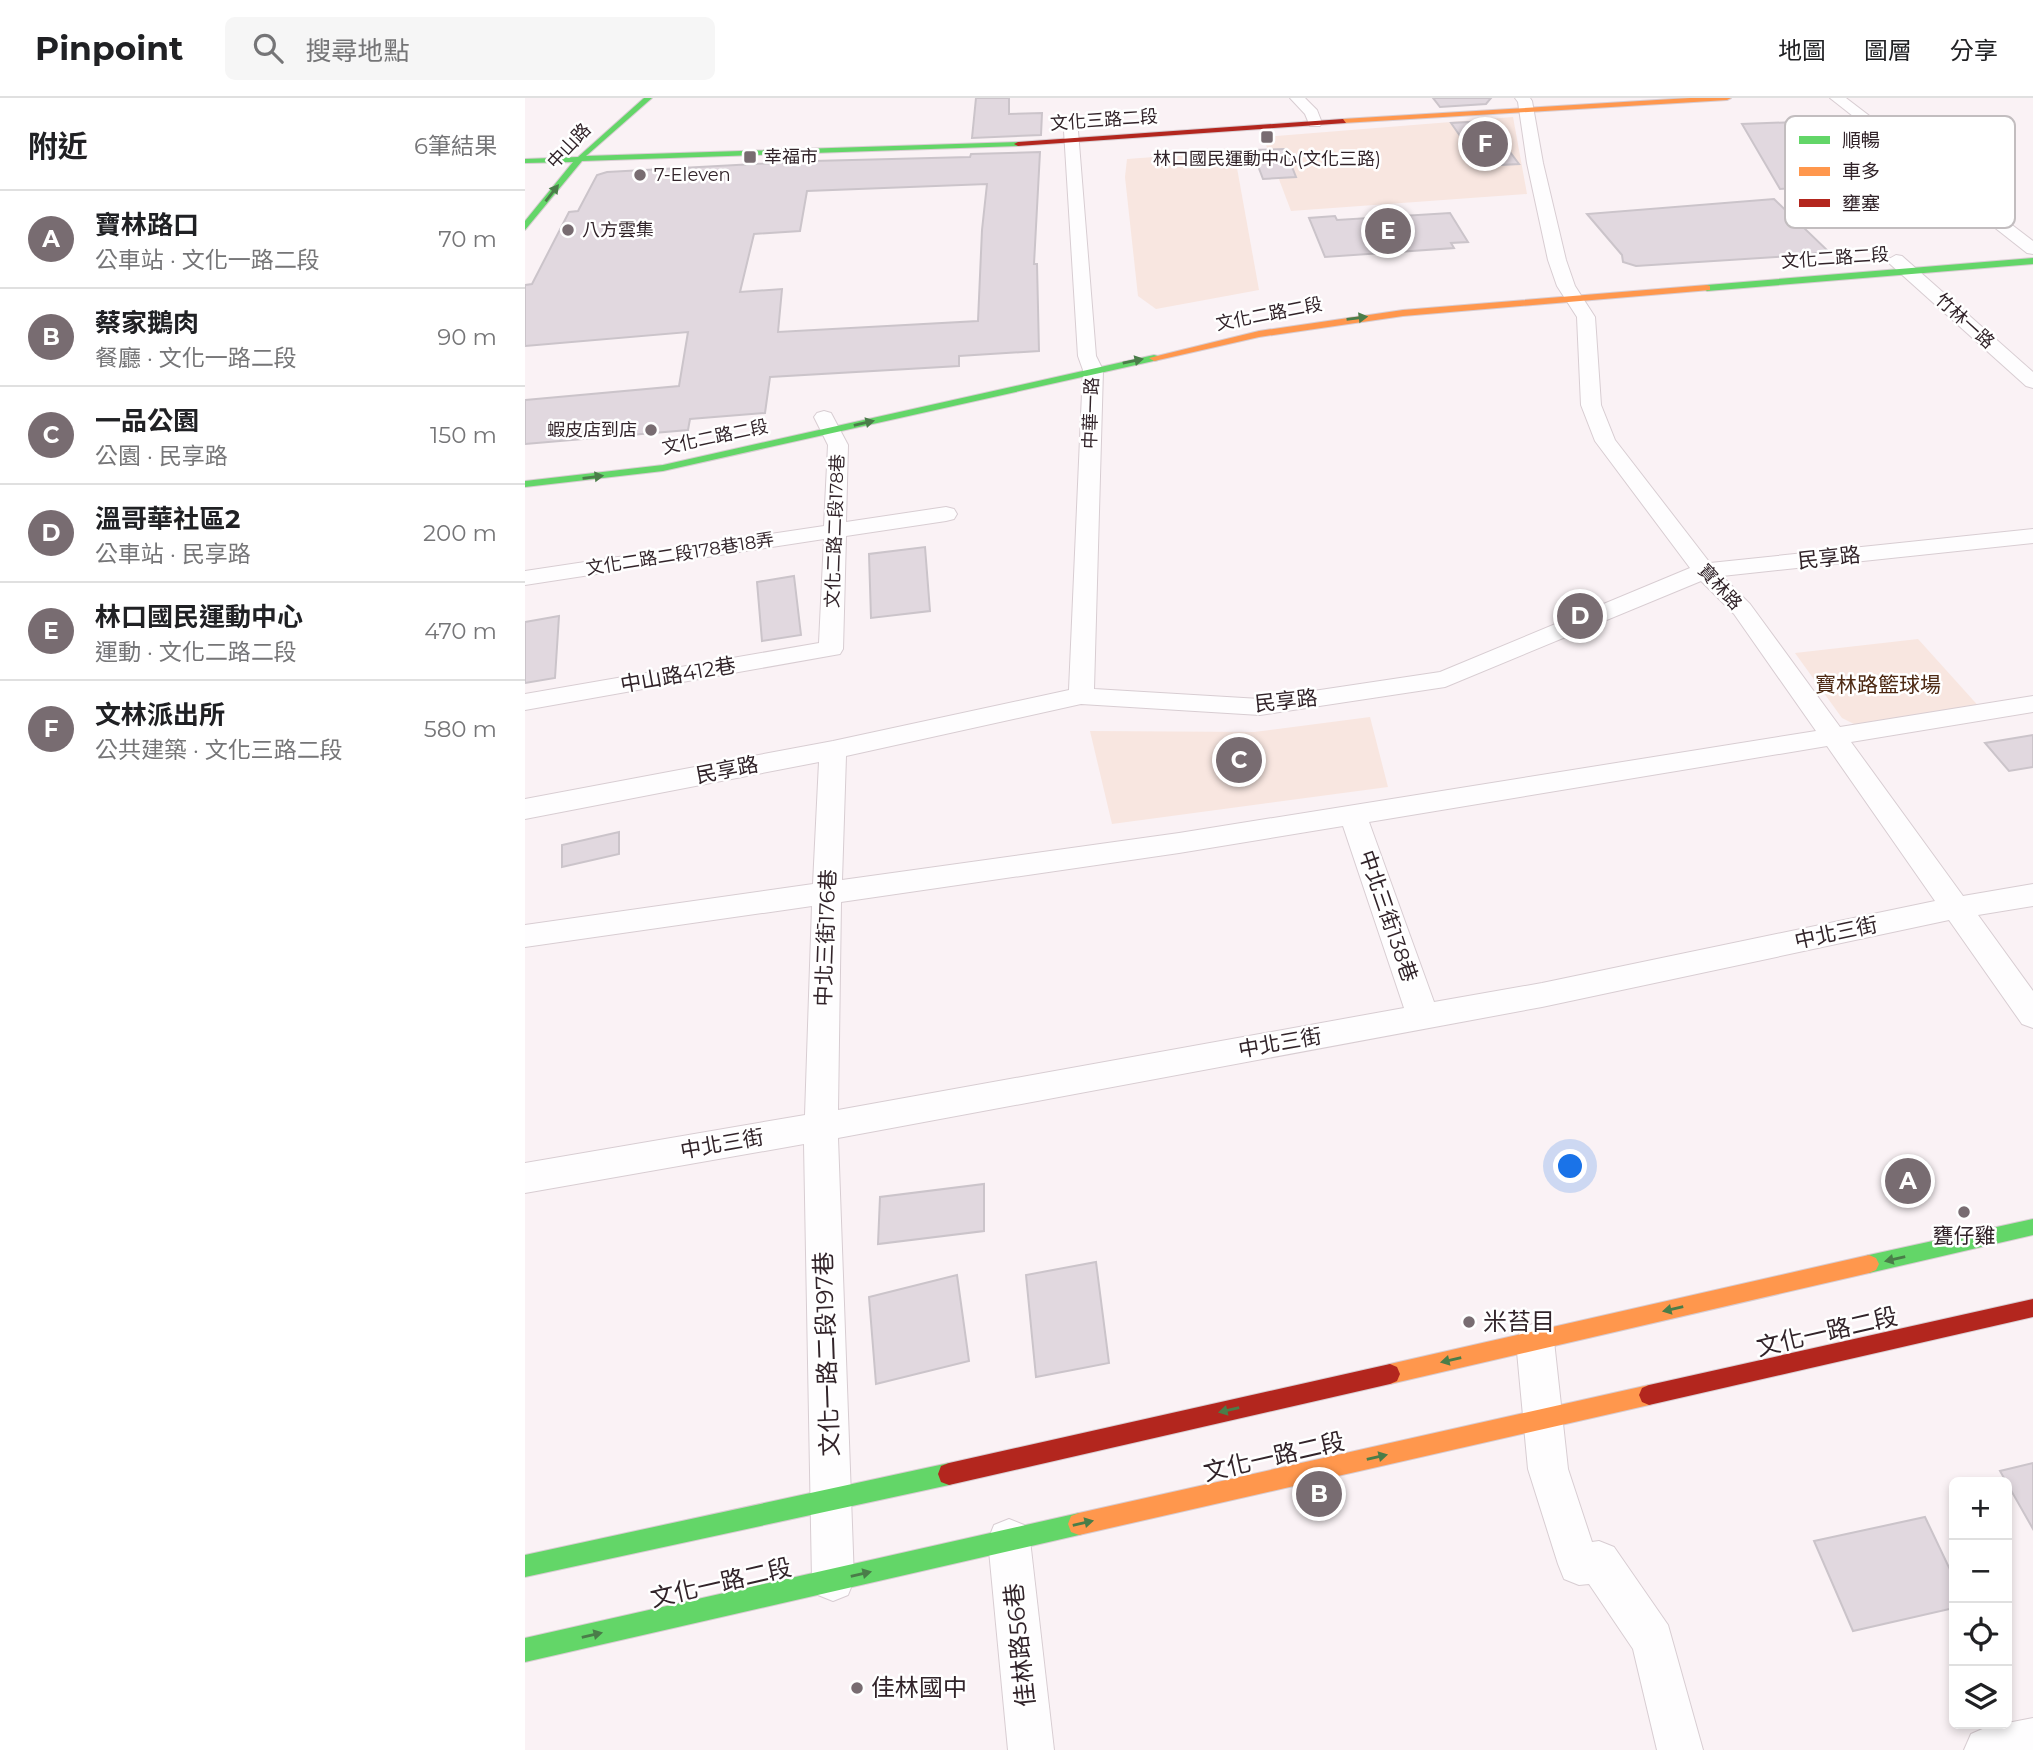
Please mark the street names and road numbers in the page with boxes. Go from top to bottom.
street label: 文化三路二段 [1049,105,1159,135]
street label: 中山路 [543,119,595,173]
street label: 文化二路二段 [1780,243,1890,273]
street label: 竹林一路 [1931,289,1999,353]
street label: 文化二路二段 [1214,293,1324,335]
street label: 中華一路 [1079,377,1103,449]
street label: 文化二路二段 [660,415,770,459]
street label: 文化二路二段178巷 [821,454,849,608]
street label: 文化二路二段178巷18弄 [584,528,776,580]
street label: 民享路 [1796,542,1862,573]
street label: 寶林路 [1694,560,1746,614]
street label: 中山路412巷 [618,652,738,697]
street label: 民享路 [1253,685,1319,716]
street label: 民享路 [694,751,760,788]
street label: 中北三街138巷 [1354,847,1423,985]
street label: 中北三街176巷 [811,869,840,1007]
street label: 中北三街 [1792,912,1880,953]
street label: 中北三街 [1236,1023,1323,1062]
street label: 中北三街 [678,1124,765,1163]
street label: 文化一路二段197巷 [808,1251,845,1457]
street label: 文化一路二段 [1753,1301,1900,1362]
street label: 文化一路二段 [1200,1426,1347,1487]
street label: 文化一路二段 [647,1552,794,1613]
street label: 佳林路56巷 [999,1582,1040,1708]

